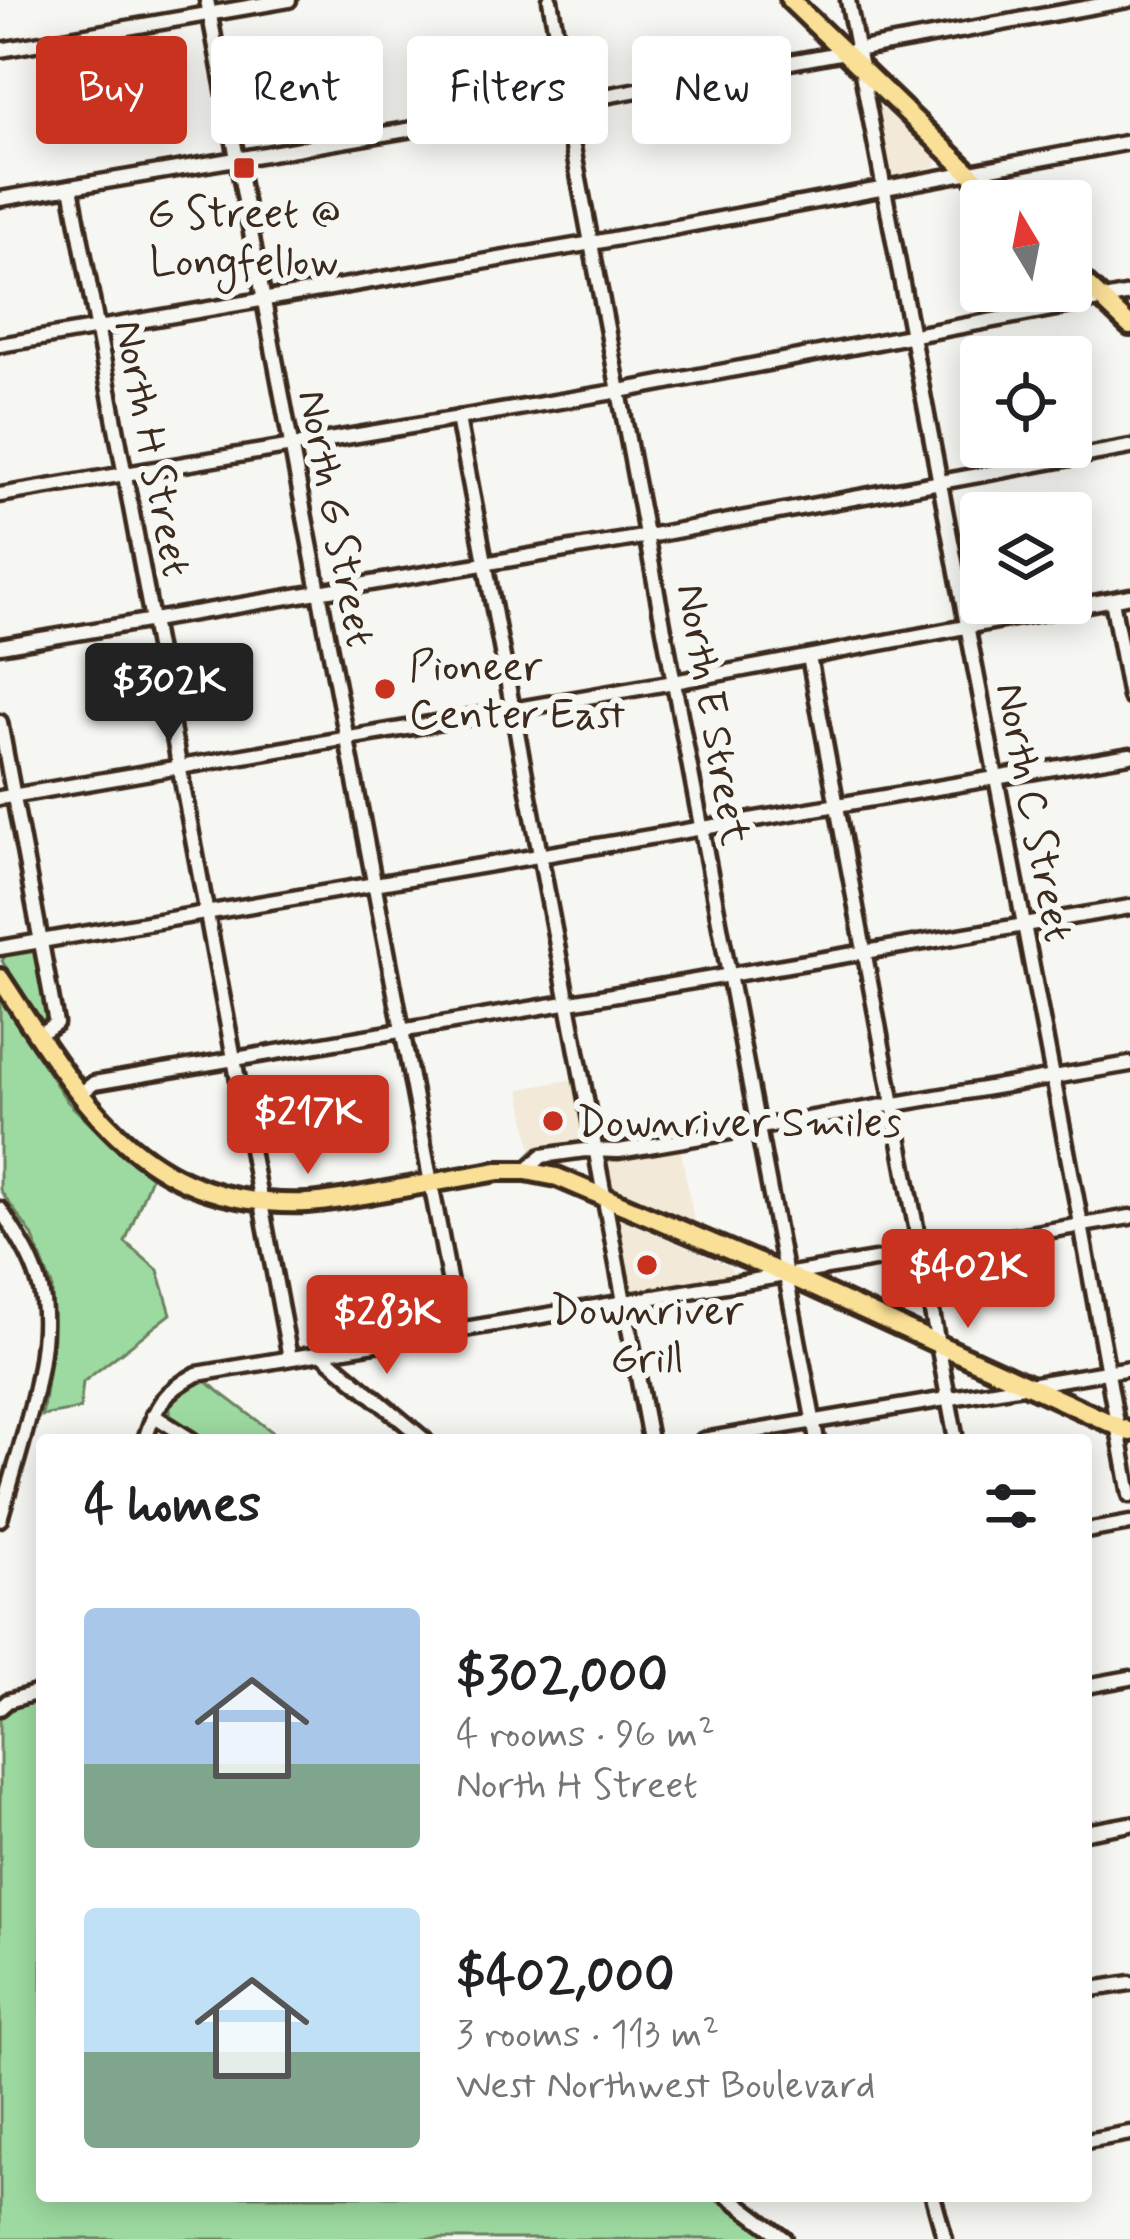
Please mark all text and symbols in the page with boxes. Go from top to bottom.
chip: Buy [36,36,187,144]
chip: Rent [211,36,383,144]
chip: Filters [407,36,608,144]
chip: New [632,36,791,144]
marker: G Street @ Longfellow [231,155,257,181]
north arrow [960,180,1092,312]
map controls [960,180,1092,624]
place label: G Street @ Longfellow [147,188,341,294]
street label: North H Street [99,316,202,582]
button: locate [960,336,1092,468]
street label: North G Street [283,385,386,652]
button: layers [960,492,1092,624]
street label: North E Street [661,579,762,850]
place label: Pioneer Center East [409,641,625,744]
pin: $302K [85,643,253,745]
text: $302K [112,656,226,707]
marker: Pioneer Center East [372,676,398,702]
street label: North C Street [980,678,1085,947]
pin: $217K [224,1075,392,1177]
text: $217K [254,1088,362,1139]
place label: Downriver Smiles [577,1097,902,1152]
marker: Downriver Smiles [540,1108,566,1134]
pin: $402K [884,1229,1052,1331]
text: $402K [909,1242,1027,1293]
marker: Downriver Grill [634,1252,660,1278]
pin: $283K [303,1275,471,1377]
place label: Downriver Grill [550,1285,744,1388]
text: $283K [334,1288,440,1339]
text: 4 homes [84,1473,261,1539]
icon: filters [978,1473,1044,1539]
text: $302,000 [456,1644,668,1710]
icon: home [180,1656,324,1800]
text: 4 rooms · 96 m² [456,1710,715,1761]
text: North H Street [456,1761,698,1812]
text: $402,000 [456,1944,675,2010]
icon: home [180,1956,324,2100]
text: 3 rooms · 113 m² [456,2010,719,2061]
text: West Northwest Boulevard [456,2061,875,2112]

